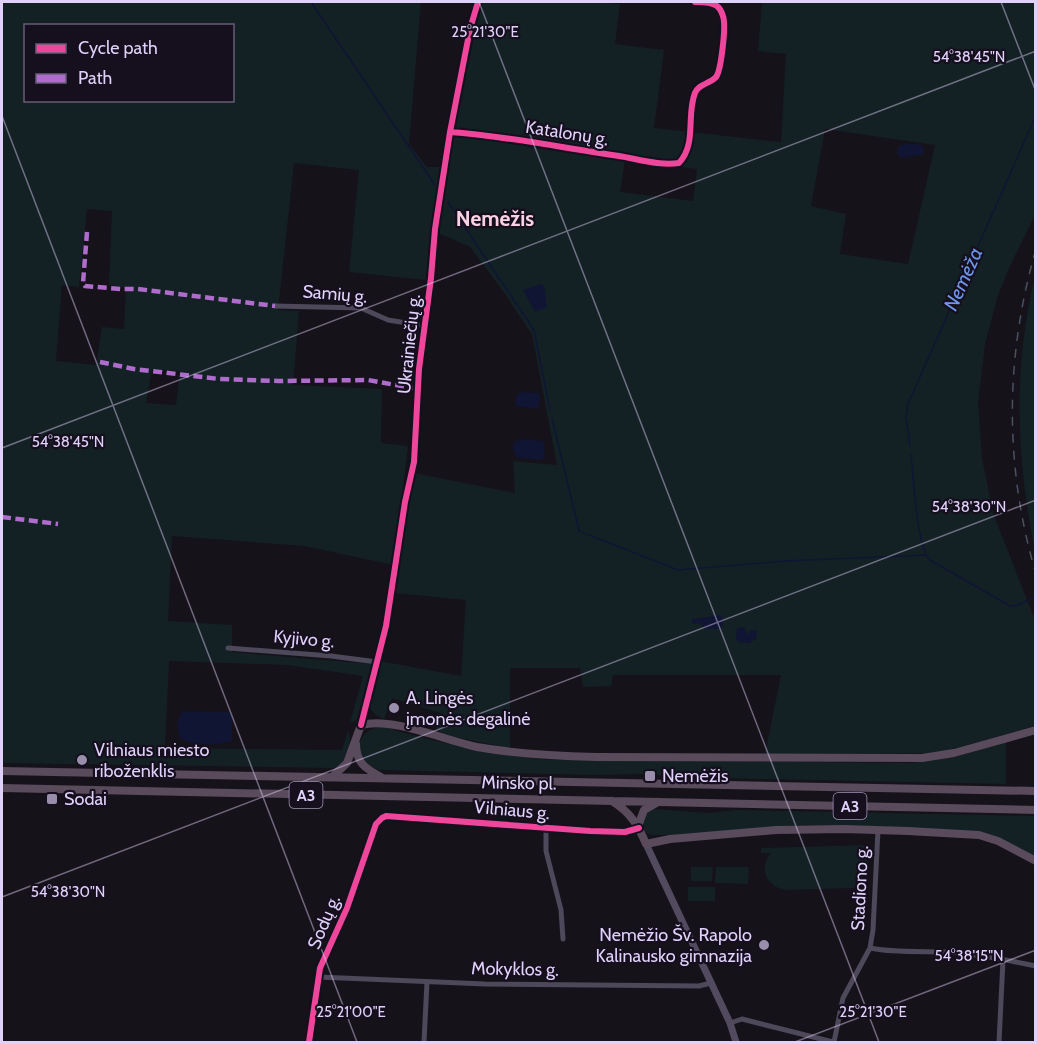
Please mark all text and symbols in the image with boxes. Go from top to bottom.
text: 25°21'30"E [451,23,519,41]
legend [24,24,234,102]
text: Cycle path [78,37,158,59]
text: 54°38'45"N [933,48,1005,66]
text: Path [78,67,112,89]
street label: Katalonų g. [524,116,610,150]
district label: Nemėžis [456,206,534,231]
water label: Nemėža [938,244,988,314]
street label: Samių g. [302,280,368,308]
street label: Ukrainiečių g. [393,293,425,395]
text: 54°38'45"N [32,433,104,451]
text: 54°38'30"N [932,498,1006,516]
street label: Kyjivo g. [273,625,335,653]
place label: A. Lingės įmonės degalinė [406,687,530,730]
marker: A. Lingės įmonės degalinė [387,701,401,715]
place label: Vilniaus miesto riboženklis [94,739,210,782]
marker: Vilniaus miesto riboženklis [75,753,89,767]
place label: Nemėžis [662,765,728,787]
marker: Nemėžis [643,769,657,783]
street label: Minsko pl. [481,771,557,795]
road number: A3 [290,782,322,808]
place label: Sodai [64,788,107,810]
marker: Sodai [45,792,59,806]
road number: A3 [834,793,866,819]
street label: Vilniaus g. [473,796,551,824]
street label: Stadiono g. [847,845,873,931]
text: 54°38'30"N [31,883,105,901]
street label: Sodų g. [303,892,345,952]
place label: Nemėžio Šv. Rapolo Kalinausko gimnazija [596,924,752,967]
marker: Nemėžio Šv. Rapolo Kalinausko gimnazija [757,938,771,952]
text: 54°38'15"N [934,947,1004,965]
street label: Mokyklos g. [471,957,559,981]
text: 25°21'00"E [316,1003,386,1021]
text: 25°21'30"E [839,1003,907,1021]

